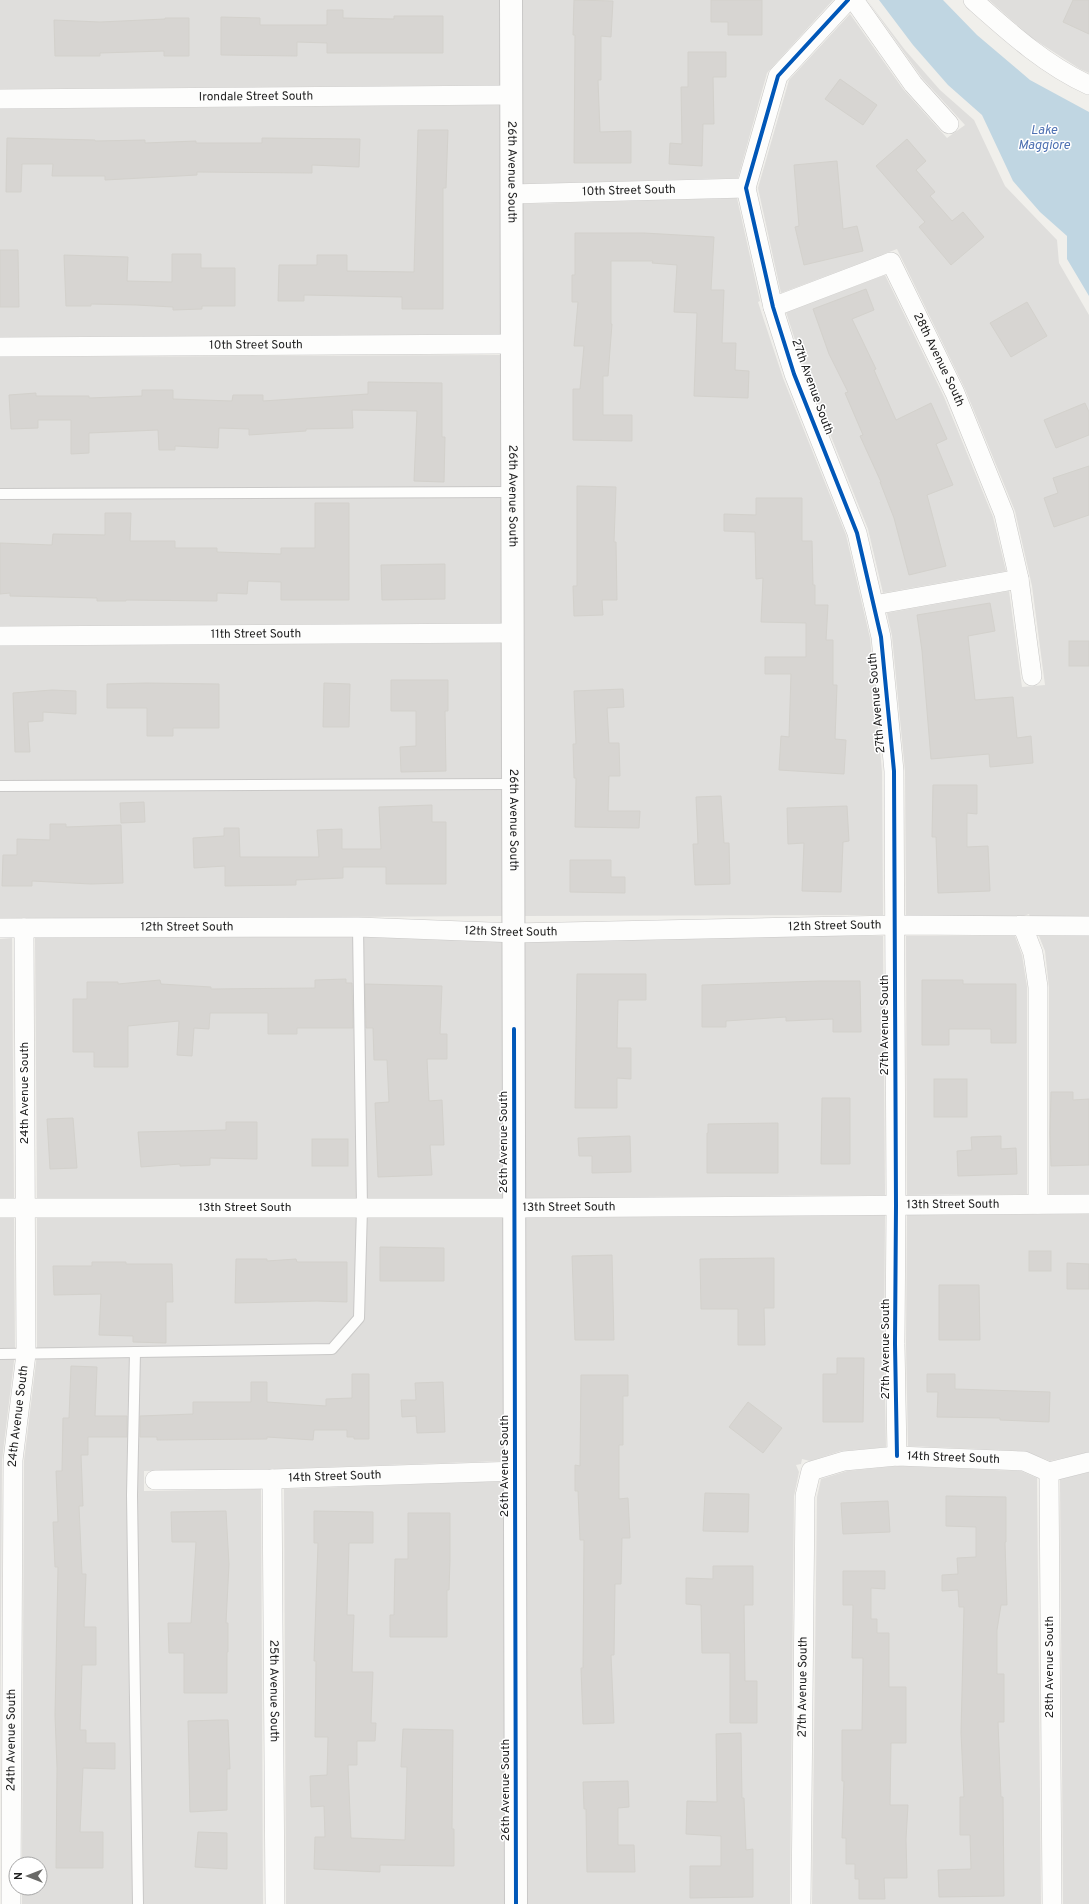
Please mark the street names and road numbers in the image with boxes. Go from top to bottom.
street label: Irondale Street South [199,89,313,105]
street label: 26th Avenue South [503,121,520,223]
street label: 10th Street South [582,182,676,200]
street label: 28th Avenue South [909,310,968,409]
street label: 10th Street South [209,337,303,354]
street label: 27th Avenue South [787,337,837,437]
street label: 26th Avenue South [504,445,520,547]
street label: 11th Street South [211,626,301,643]
street label: 27th Avenue South [865,652,889,754]
street label: 26th Avenue South [505,769,521,871]
street label: 12th Street South [788,917,882,935]
street label: 12th Street South [140,919,234,936]
street label: 12th Street South [464,923,558,941]
street label: 27th Avenue South [877,975,893,1075]
street label: 24th Avenue South [17,1042,33,1144]
street label: 26th Avenue South [496,1091,512,1193]
street label: 13th Street South [907,1197,999,1213]
street label: 13th Street South [523,1199,615,1216]
street label: 13th Street South [199,1200,291,1216]
street label: 27th Avenue South [878,1299,894,1399]
street label: 24th Avenue South [5,1364,33,1467]
street label: 26th Avenue South [497,1415,513,1517]
street label: 14th Street South [907,1448,1000,1468]
street label: 14th Street South [288,1467,382,1486]
street label: 28th Avenue South [1042,1616,1058,1718]
street label: 27th Avenue South [795,1636,812,1738]
street label: 25th Avenue South [265,1640,282,1742]
street label: 24th Avenue South [4,1689,20,1791]
street label: 26th Avenue South [498,1739,514,1841]

